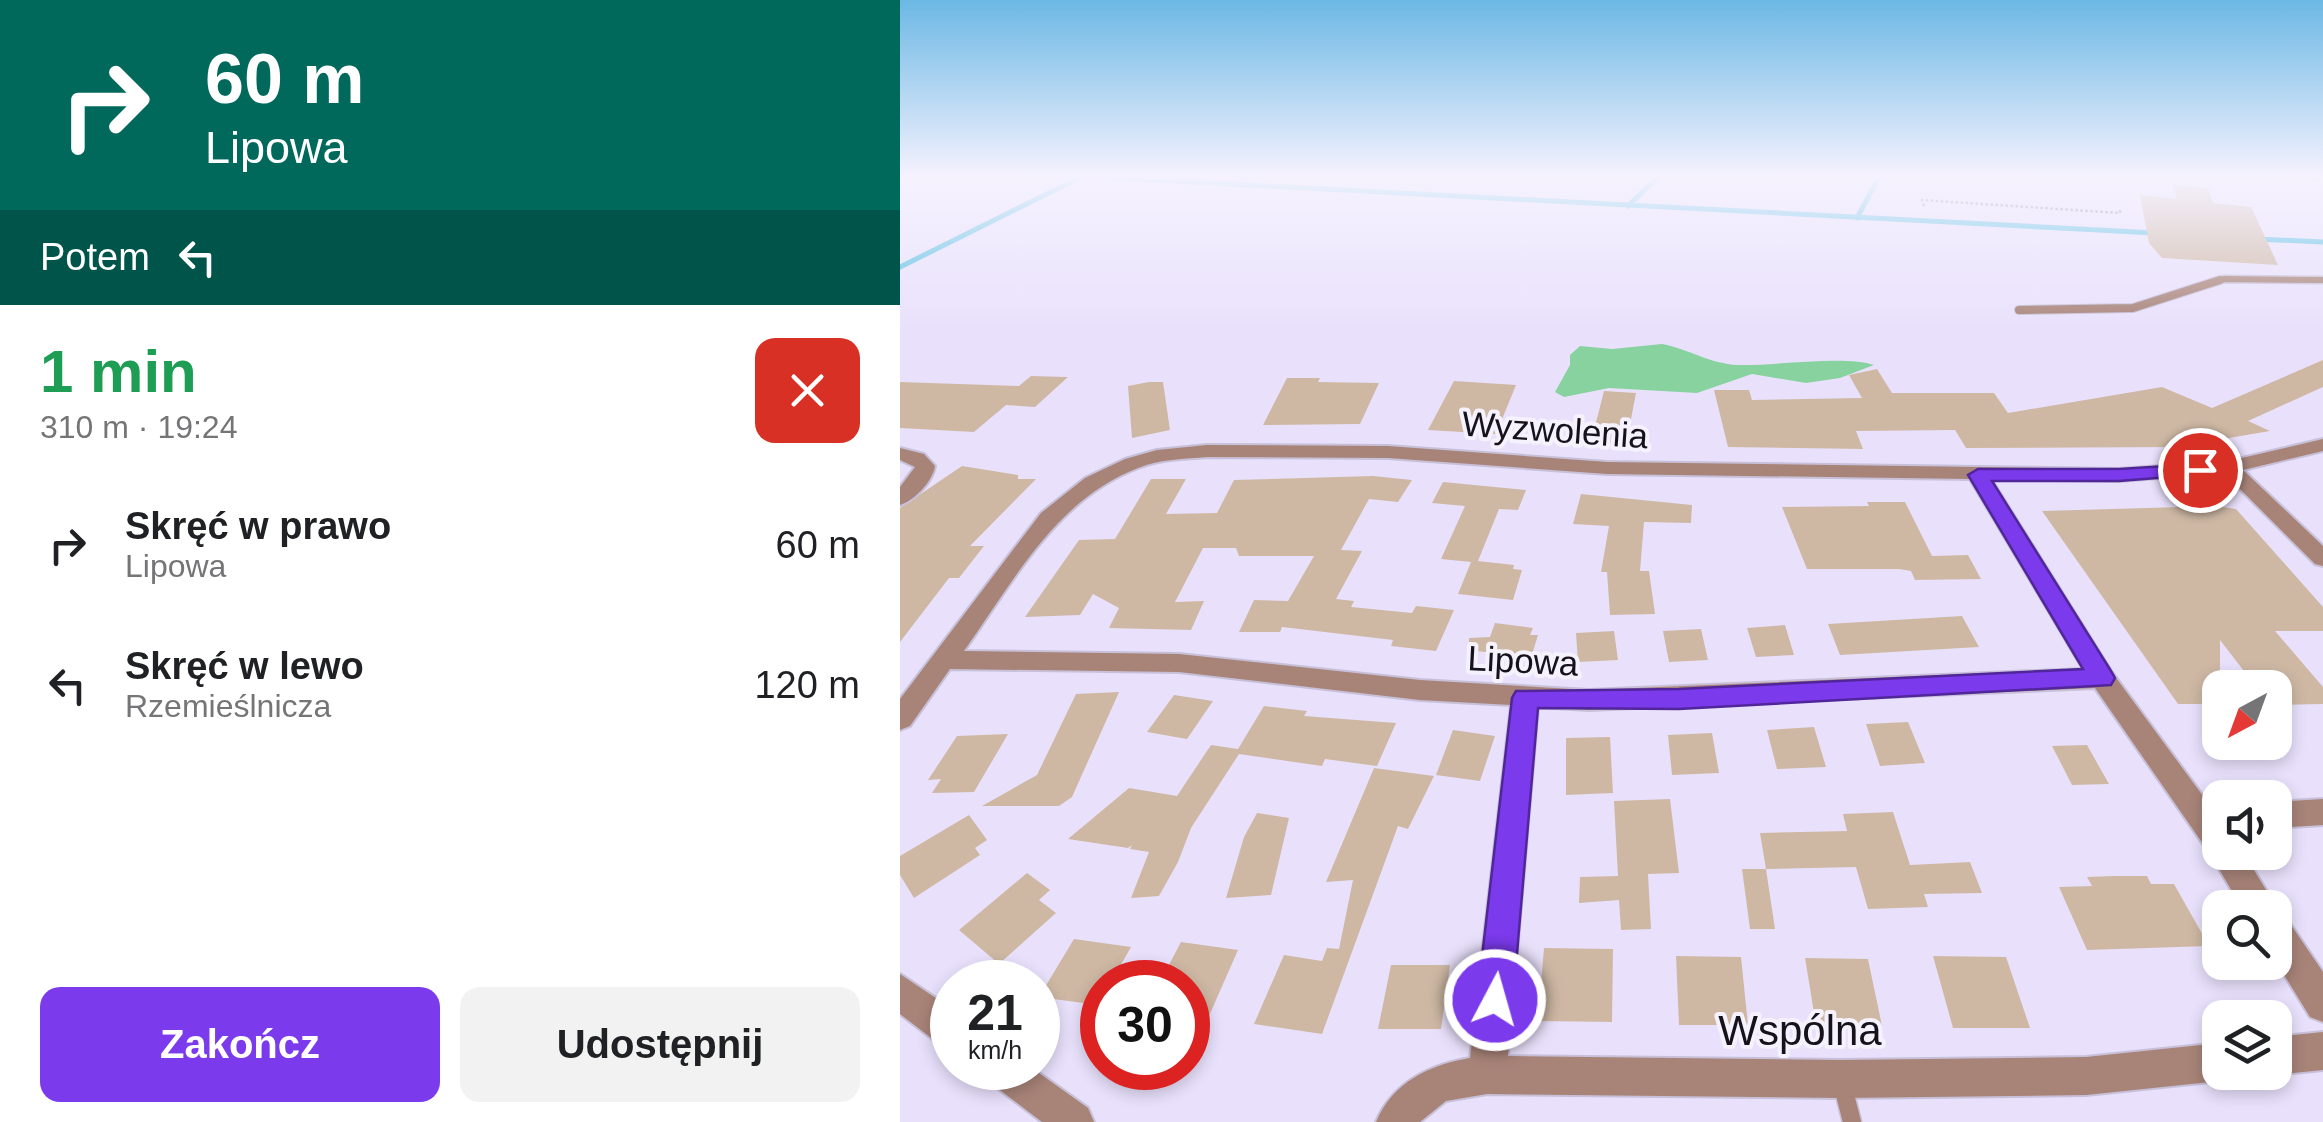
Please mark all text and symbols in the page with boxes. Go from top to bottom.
icon: right [40,40,170,170]
text: 60 m [205,40,365,118]
text: Lipowa [205,122,348,173]
icon: left [170,230,225,285]
text: Potem [40,236,150,278]
text: 1 min [40,338,197,405]
button: close [755,338,860,443]
street label: Wyzwolenia [1461,404,1650,455]
text: 310 m · 19:24 [40,409,237,445]
pin [2158,428,2243,513]
icon: arrive [2173,443,2228,498]
text: Skręć w prawo [125,505,391,547]
icon: right [40,518,95,573]
text: 60 m [776,524,860,566]
text: Lipowa [125,548,226,584]
street label: Lipowa [1467,638,1580,683]
text: Skręć w lewo [125,645,364,687]
icon: left [40,658,95,713]
text: 120 m [754,664,860,706]
north arrow [2202,670,2292,760]
map controls [2202,670,2292,1090]
text: Rzemieślnicza [125,688,331,724]
button: sound [2202,780,2292,870]
button: search [2202,890,2292,980]
position arrow [1443,948,1547,1052]
speed limit sign: 30 [1080,960,1210,1090]
text: 21 [967,985,1023,1041]
button: Zakończ [40,987,440,1102]
button: Udostępnij [460,987,860,1102]
button: layers [2202,1000,2292,1090]
street label: Wspólna [1718,1007,1882,1054]
text: km/h [968,1036,1022,1064]

